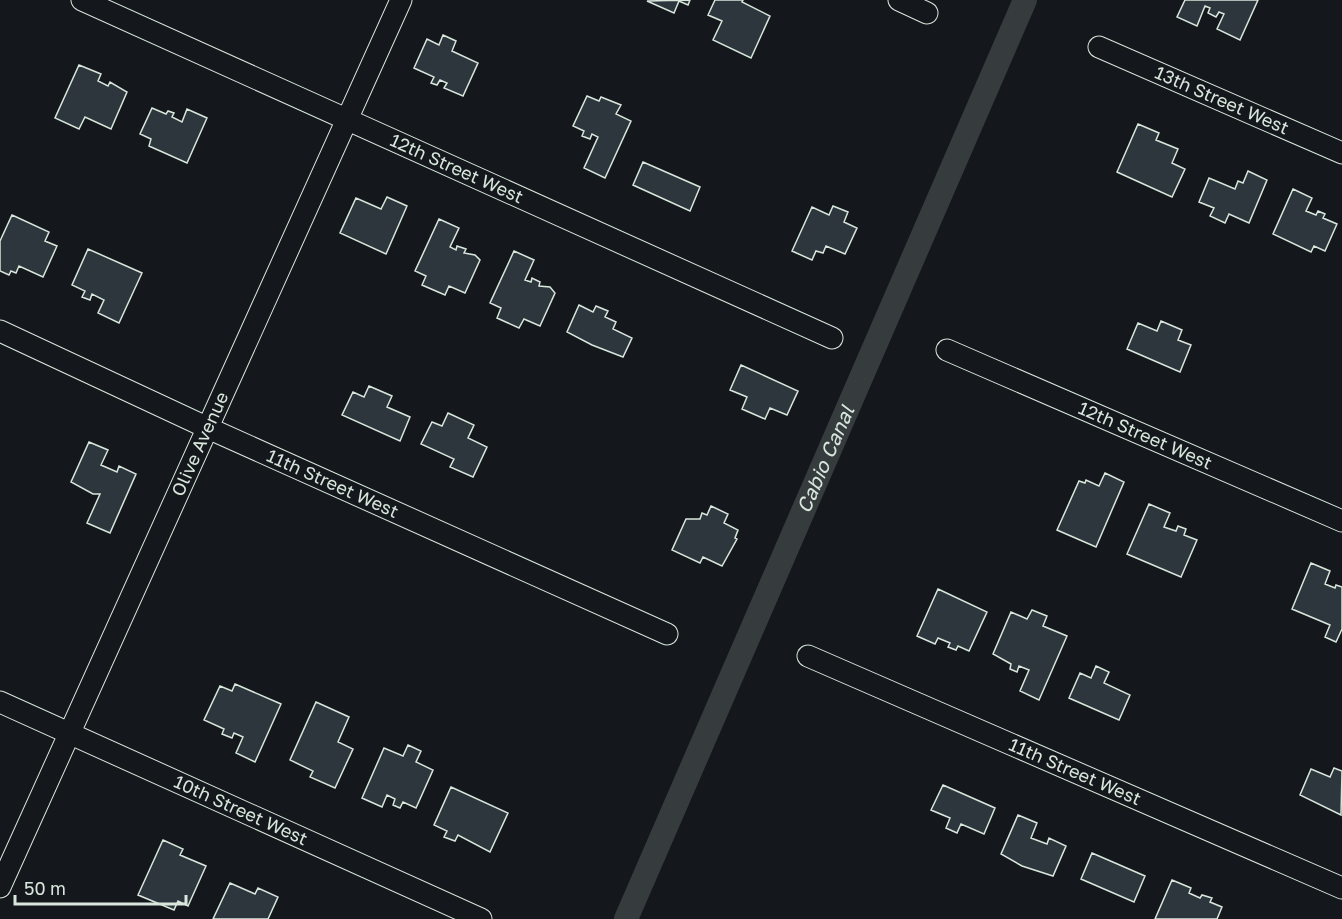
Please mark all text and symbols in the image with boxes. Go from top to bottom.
street label: 13th Street West [1152,61,1292,138]
street label: 12th Street West [387,128,527,207]
street label: Olive Avenue [166,388,232,499]
street label: 12th Street West [1075,396,1216,474]
water label: Cabio Canal [791,401,859,516]
street label: 11th Street West [264,444,402,522]
street label: 11th Street West [1006,733,1145,809]
street label: 10th Street West [171,770,311,849]
scale bar [15,868,186,906]
text: 50 m [24,877,66,899]

